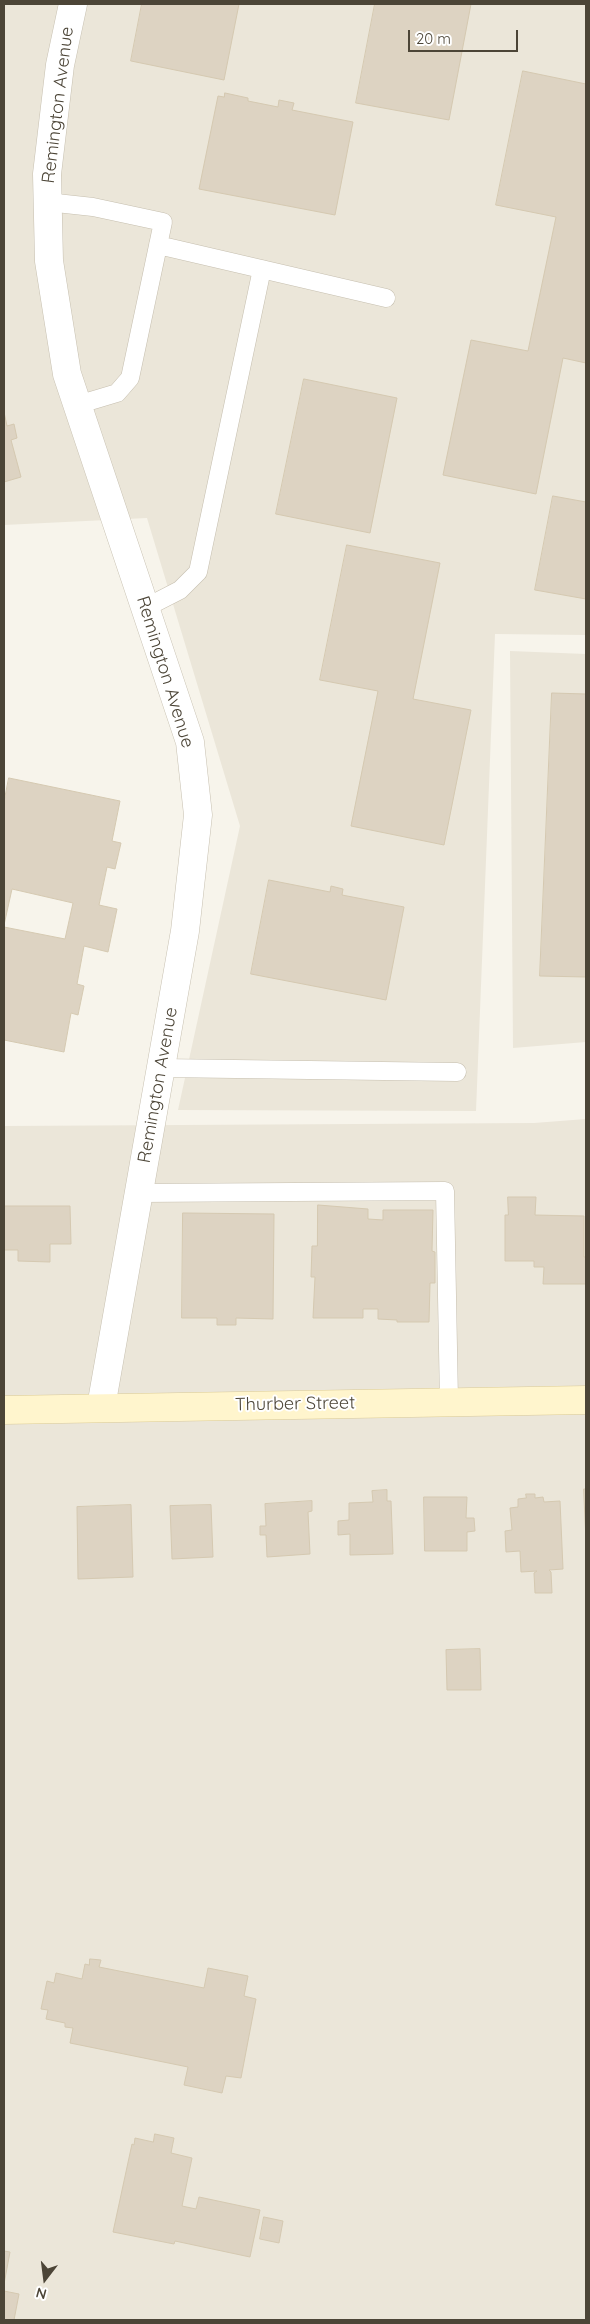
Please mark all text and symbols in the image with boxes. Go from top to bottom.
scale bar [410,20,520,52]
street label: Remington Avenue [38,25,78,185]
text: 20 m [416,29,451,48]
street label: Remington Avenue [132,593,198,751]
street label: Remington Avenue [134,1005,182,1165]
street label: Thurber Street [235,1392,355,1416]
north arrow [20,2254,70,2304]
text: N [34,2283,48,2304]

